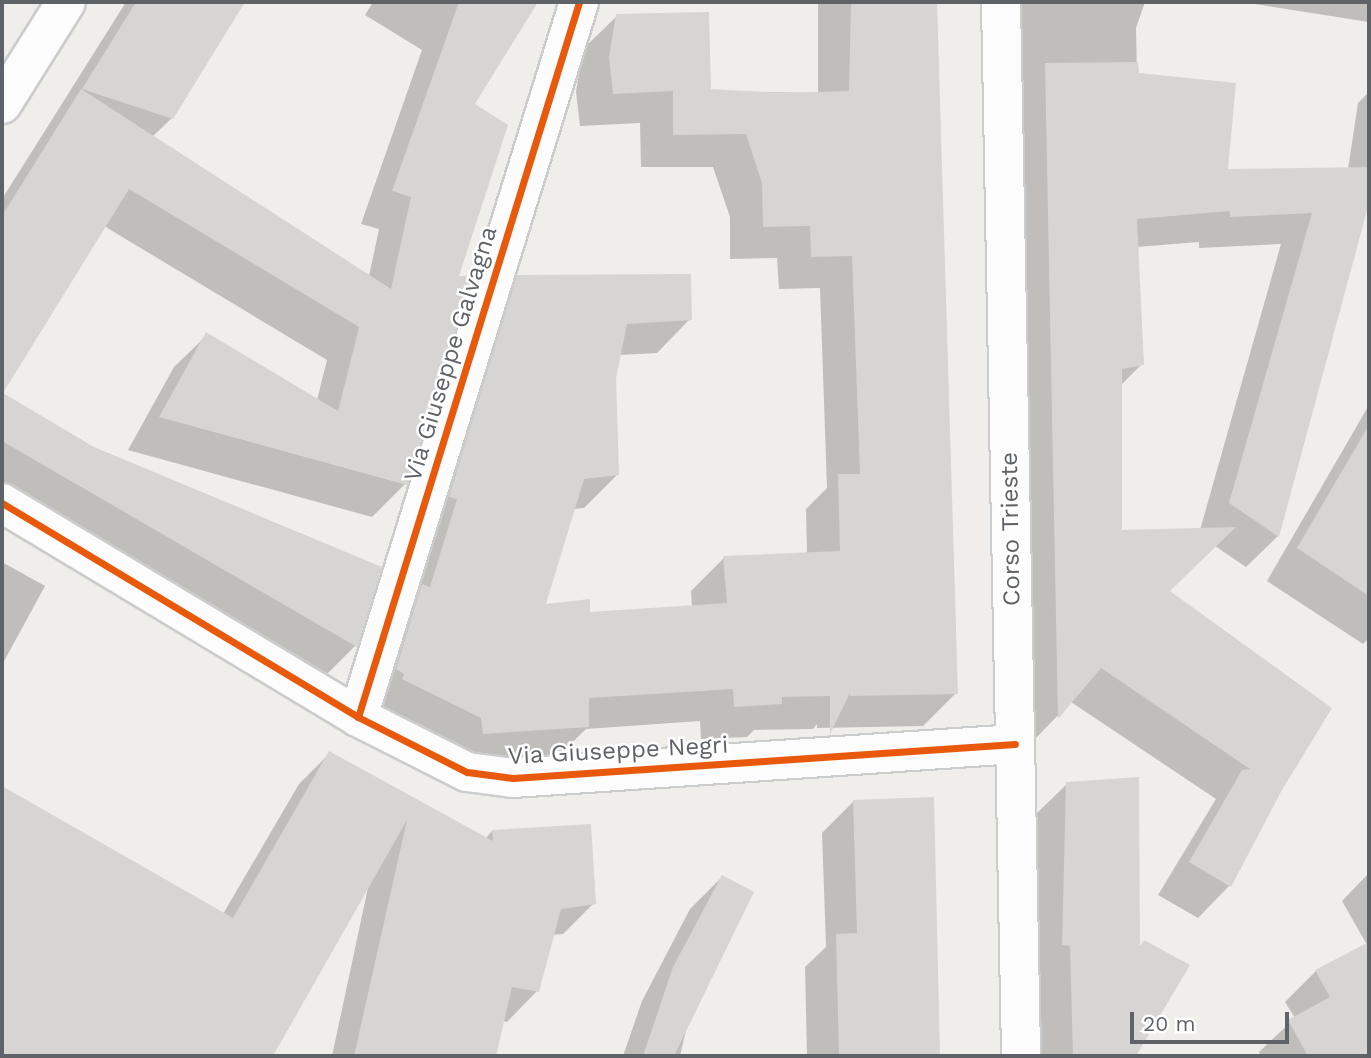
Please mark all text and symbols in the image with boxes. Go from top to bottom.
street label: Via Giuseppe Galvagna [398,223,504,485]
street label: Corso Trieste [995,451,1027,607]
street label: Via Giuseppe Negri [507,731,729,771]
scale bar [1133,998,1292,1042]
text: 20 m [1143,1011,1195,1036]

